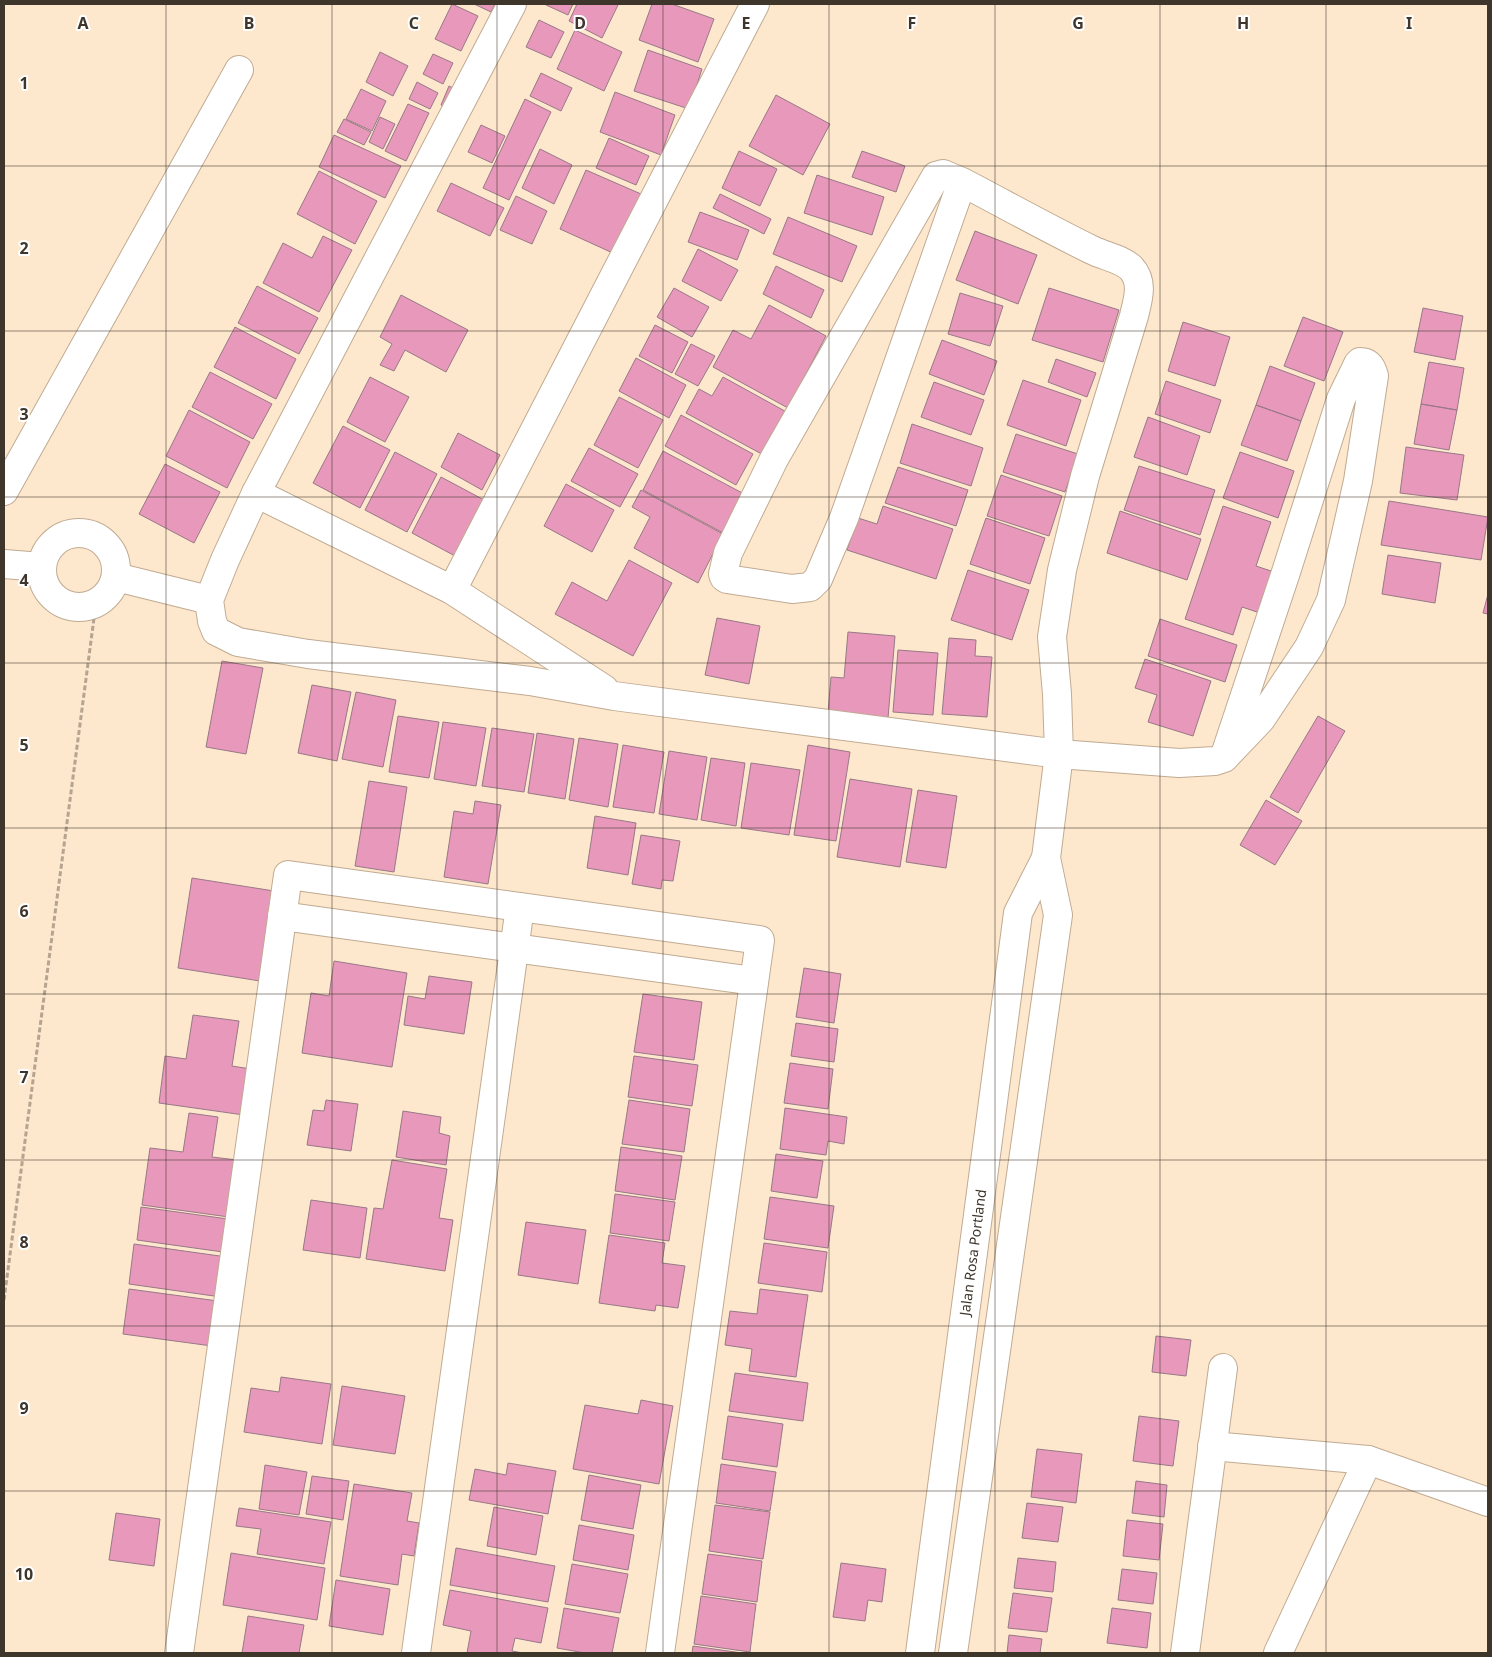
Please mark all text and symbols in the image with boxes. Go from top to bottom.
text: A [77,12,89,34]
text: B [244,12,254,34]
text: C [409,12,419,34]
text: D [574,12,586,34]
text: E [742,12,751,34]
text: F [908,12,916,34]
text: G [1072,12,1084,34]
text: H [1237,12,1249,34]
text: I [1406,12,1412,34]
text: 1 [19,72,29,94]
text: 2 [19,237,29,259]
text: 3 [19,403,29,425]
text: 4 [19,569,29,591]
text: 5 [19,734,29,756]
text: 6 [19,900,29,922]
text: 7 [19,1066,29,1088]
street label: Jalan Rosa Portland [954,1188,990,1319]
text: 8 [19,1231,29,1253]
text: 9 [19,1397,29,1419]
text: 10 [15,1563,33,1585]

